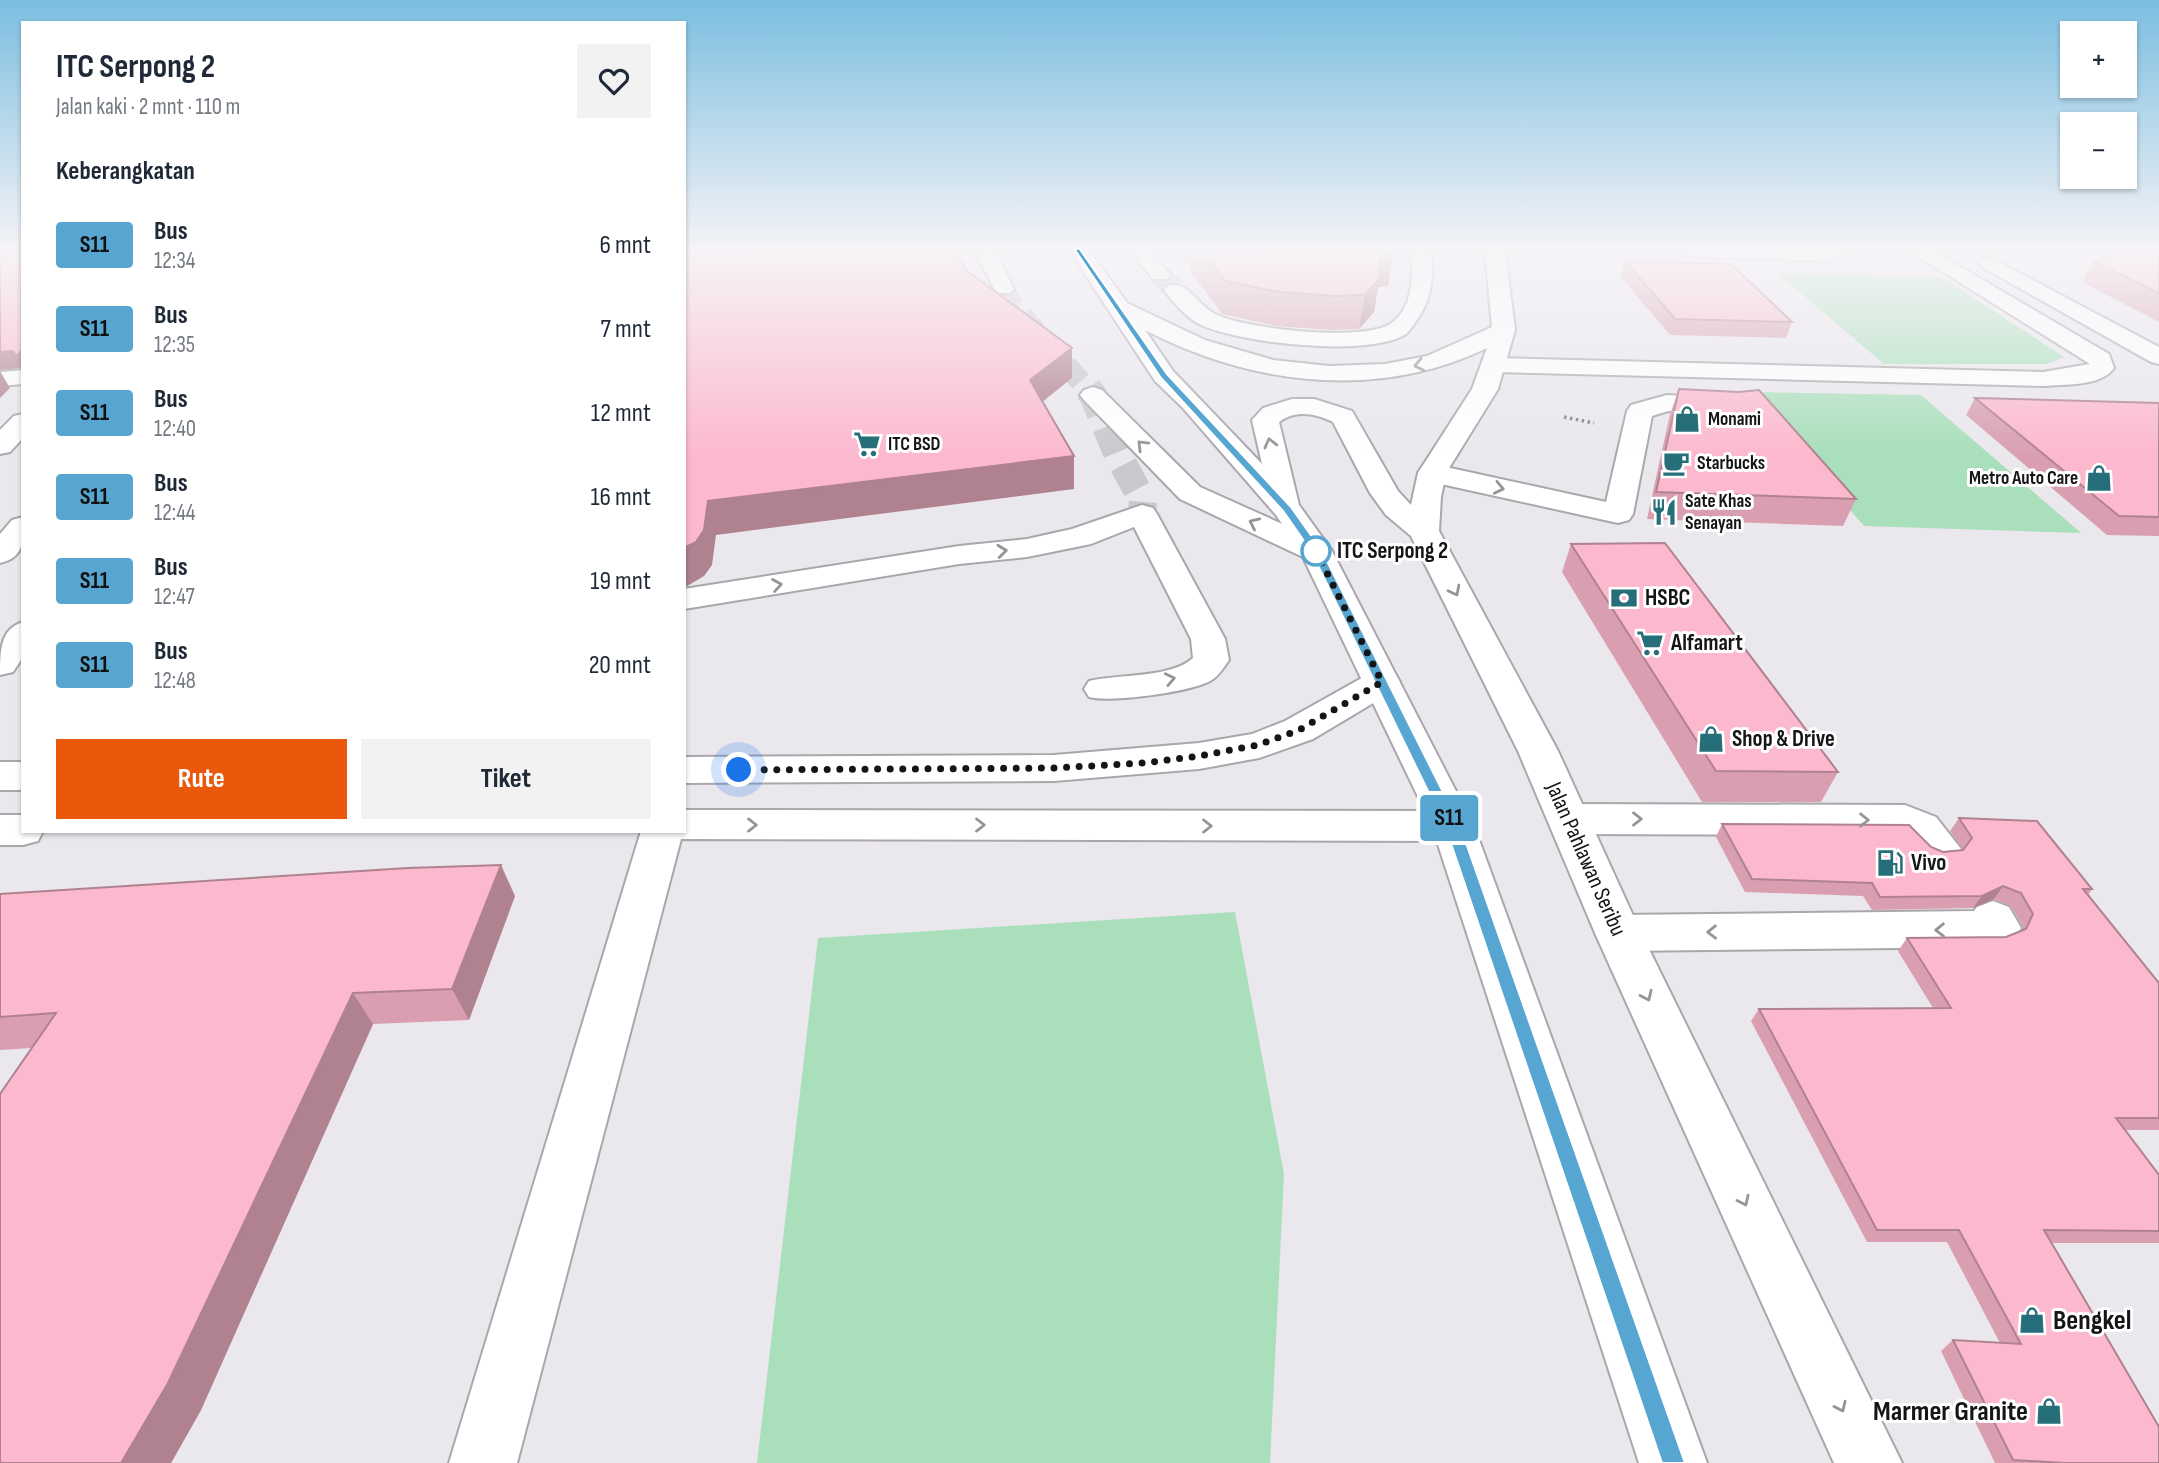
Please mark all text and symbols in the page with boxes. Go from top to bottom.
map controls [2060,21,2137,189]
button: + [2060,21,2137,98]
button: heart [577,44,651,118]
text: ITC Serpong 2 [56,47,215,87]
text: Jalan kaki · 2 mnt · 110 m [56,93,240,121]
button: − [2060,112,2137,189]
text: Keberangkatan [56,156,195,187]
text: Bus [154,216,188,247]
text: S11 [80,230,109,259]
text: 6 mnt [600,230,651,261]
text: 12:34 [154,247,195,275]
text: Bus [154,300,188,331]
text: S11 [80,314,109,343]
text: 7 mnt [601,314,651,345]
text: 12:35 [154,331,195,359]
one-way arrow [1413,357,1425,371]
text: Bus [154,384,188,415]
text: S11 [80,398,109,427]
text: 12 mnt [591,398,651,429]
shop icon: Monami [1672,404,1702,434]
place label: Monami [1708,408,1761,431]
text: 12:40 [154,415,196,443]
supermarket icon: ITC BSD [852,429,882,459]
place label: ITC BSD [888,433,941,456]
one-way arrow [1264,437,1278,449]
one-way arrow [1138,440,1151,453]
cafe icon: Starbucks [1661,448,1691,478]
place label: Starbucks [1697,452,1765,475]
shop icon: Metro Auto Care [2084,463,2114,493]
place label: Metro Auto Care [1969,467,2078,490]
text: Bus [154,468,188,499]
one-way arrow [1493,479,1505,494]
text: S11 [80,482,109,511]
text: 16 mnt [590,482,651,513]
place label: Sate Khas Senayan [1685,490,1751,535]
restaurant icon: Sate Khas Senayan [1649,497,1679,527]
text: 12:44 [154,499,195,527]
one-way arrow [1249,517,1261,531]
marker: ITC Serpong 2 [1301,536,1331,566]
place label: ITC Serpong 2 [1337,537,1448,565]
one-way arrow [997,544,1008,559]
text: Bus [154,552,188,583]
text: S11 [80,566,109,595]
text: 19 mnt [590,566,651,597]
one-way arrow [771,578,783,593]
text: 12:47 [154,583,195,611]
bank icon: HSBC [1609,583,1639,613]
one-way arrow [1447,584,1461,596]
place label: HSBC [1645,584,1690,612]
supermarket icon: Alfamart [1635,628,1665,658]
place label: Alfamart [1670,629,1743,657]
text: Bus [154,636,188,667]
text: S11 [80,650,109,679]
text: 20 mnt [589,650,651,681]
text: 12:48 [154,667,196,695]
one-way arrow [1164,673,1176,688]
shop icon: Shop & Drive [1696,724,1726,754]
place label: Shop & Drive [1732,725,1835,753]
button: Rute [56,739,347,819]
button: Tiket [361,739,651,819]
your location [721,752,756,787]
street label: Jalan Pahlawan Seribu [1539,777,1632,940]
line badge: S11 [1409,795,1489,841]
text: S11 [1434,803,1464,832]
one-way arrow [1632,811,1643,827]
one-way arrow [1860,812,1870,828]
one-way arrow [748,817,758,833]
one-way arrow [975,817,986,833]
one-way arrow [1203,818,1213,834]
fuel station icon: Vivo [1875,848,1905,878]
place label: Vivo [1911,849,1946,877]
one-way arrow [1934,922,1945,938]
one-way arrow [1707,924,1717,940]
one-way arrow [1639,989,1653,1001]
one-way arrow [1736,1194,1750,1206]
place label: Bengkel [2053,1304,2131,1337]
shop icon: Bengkel [2017,1305,2047,1335]
place label: Marmer Granite [1873,1395,2028,1428]
shop icon: Marmer Granite [2034,1396,2064,1426]
one-way arrow [1833,1400,1847,1412]

